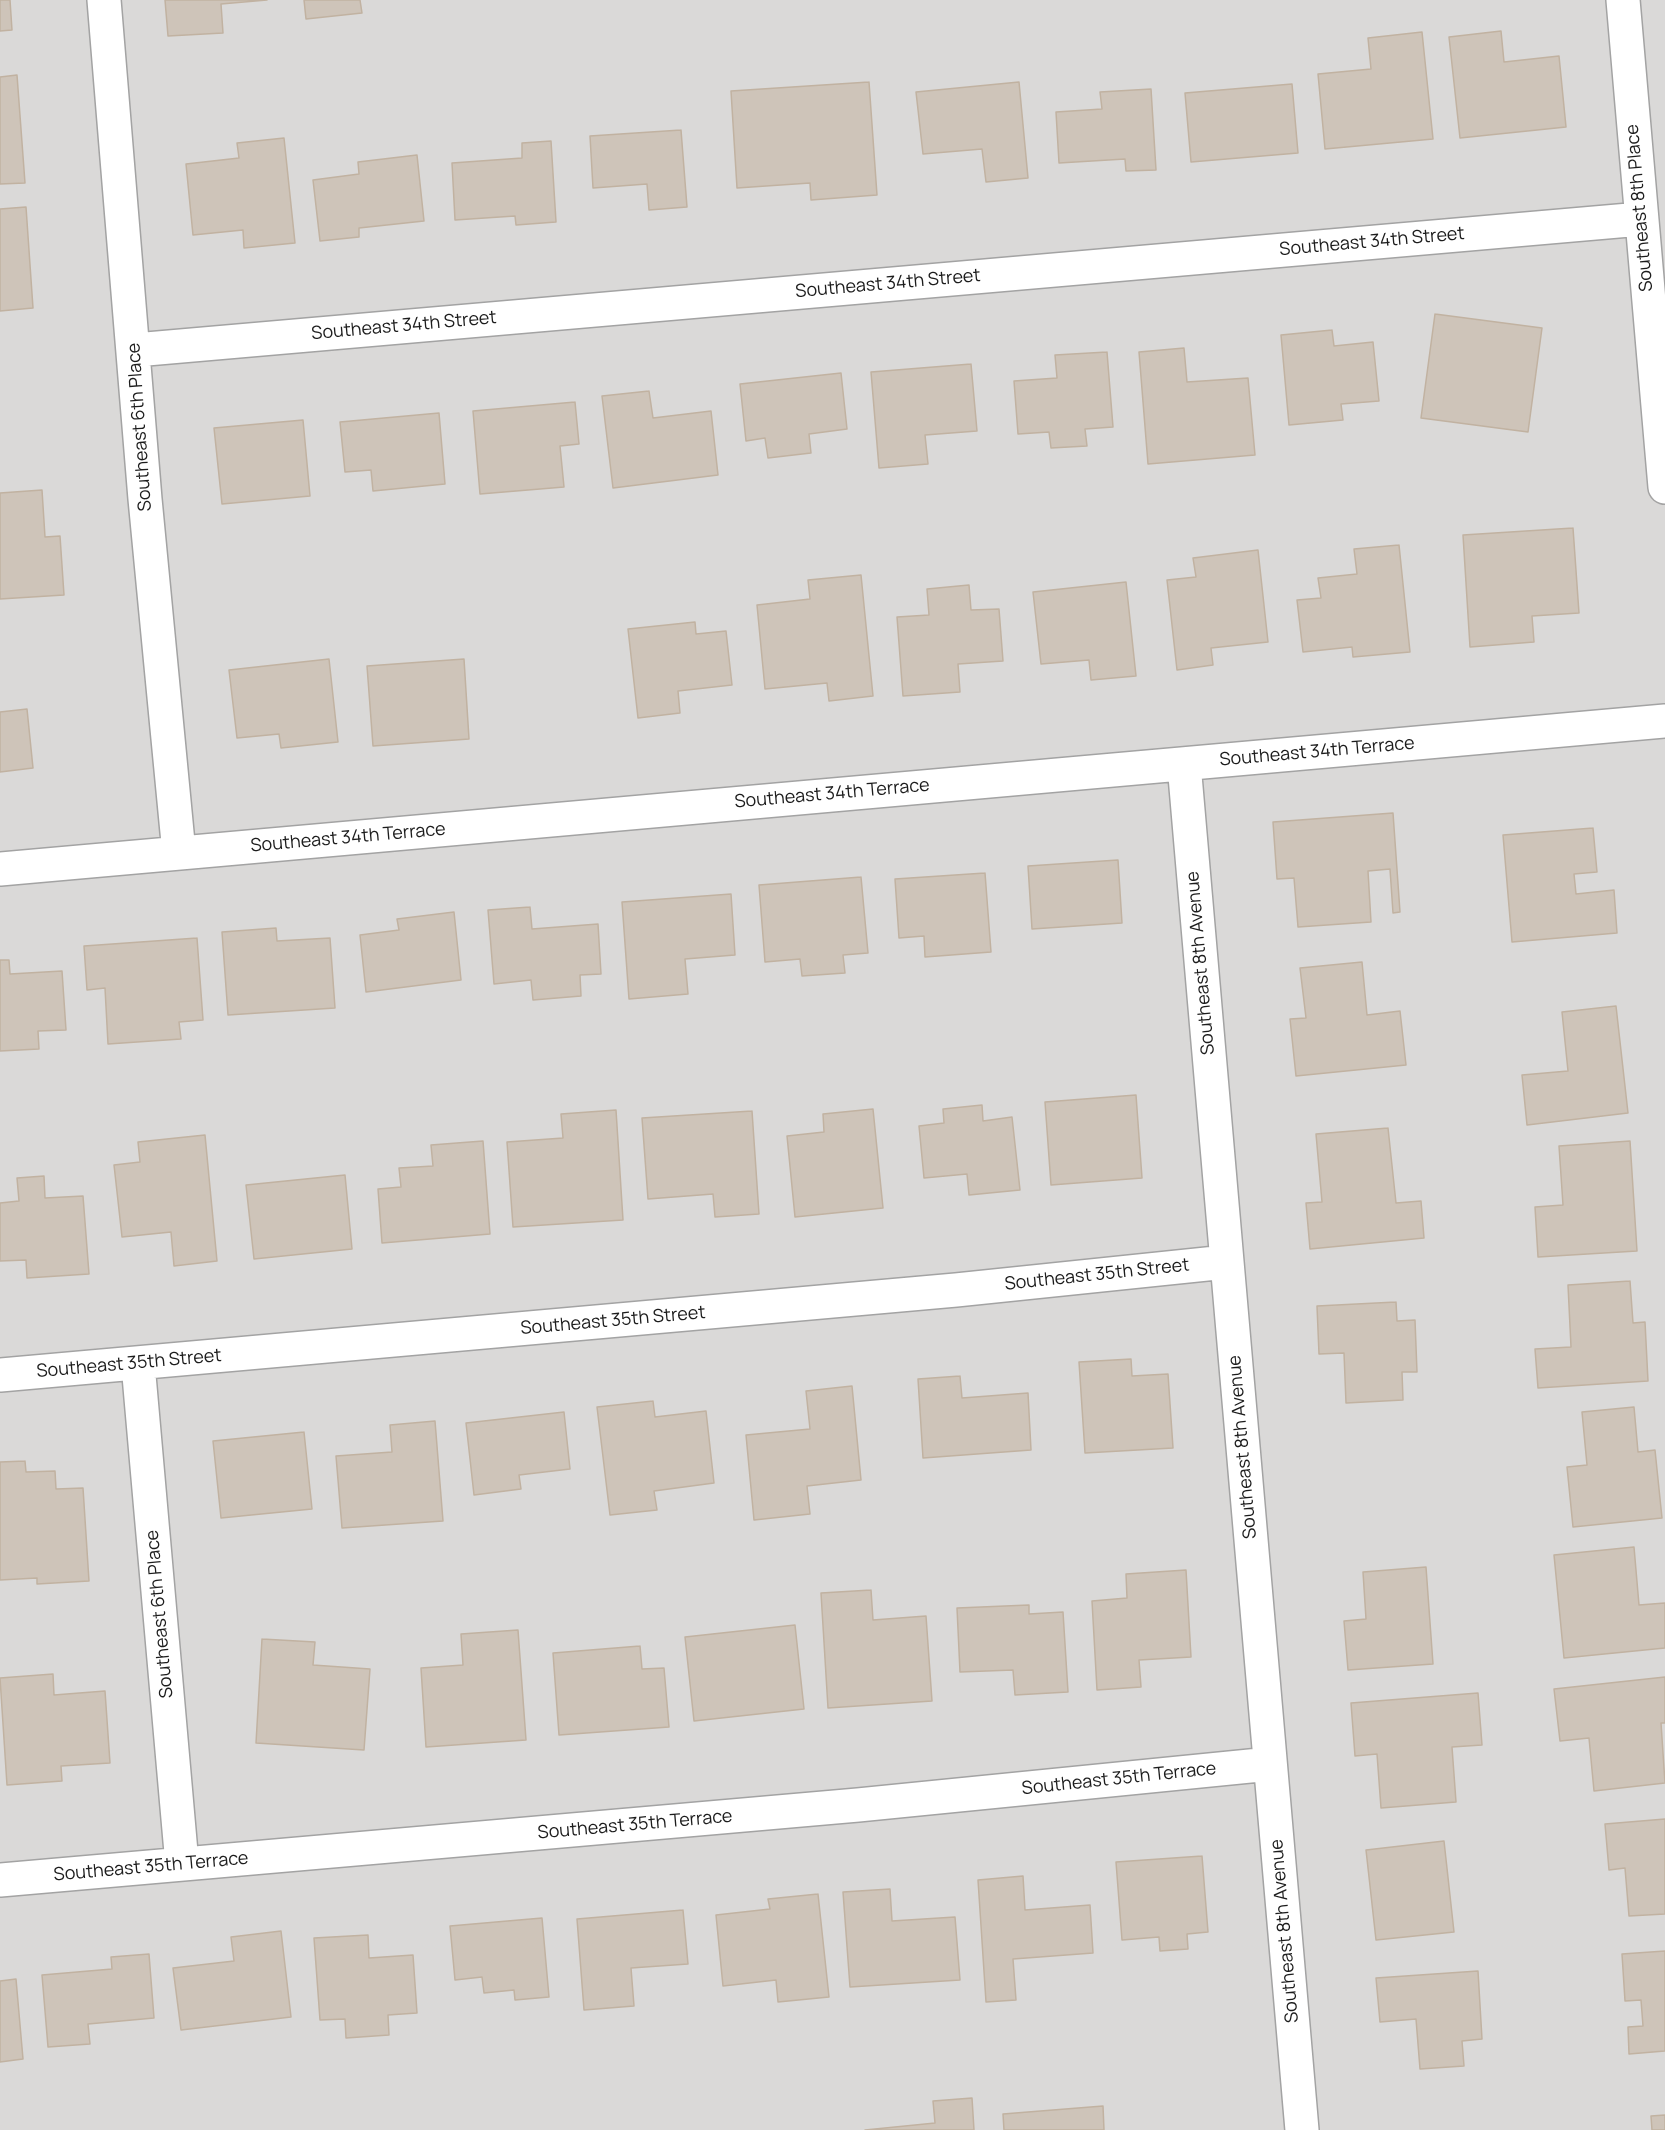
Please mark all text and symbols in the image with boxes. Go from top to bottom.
street label: Southeast 8th Place [1622,123,1658,293]
street label: Southeast 34th Street [1278,223,1466,261]
street label: Southeast 34th Street [794,265,982,303]
street label: Southeast 34th Street [310,307,498,345]
street label: Southeast 6th Place [123,342,157,512]
street label: Southeast 34th Terrace [1219,733,1415,771]
street label: Southeast 34th Terrace [734,775,930,813]
street label: Southeast 34th Terrace [250,819,446,857]
street label: Southeast 8th Avenue [1182,870,1220,1056]
street label: Southeast 35th Street [1004,1255,1190,1295]
street label: Southeast 35th Street [520,1302,706,1340]
street label: Southeast 35th Street [36,1345,222,1383]
street label: Southeast 8th Avenue [1224,1354,1262,1540]
street label: Southeast 6th Place [142,1529,178,1699]
street label: Southeast 35th Terrace [1021,1758,1217,1800]
street label: Southeast 35th Terrace [537,1806,733,1844]
street label: Southeast 8th Avenue [1266,1838,1304,2024]
street label: Southeast 35th Terrace [53,1848,249,1886]

